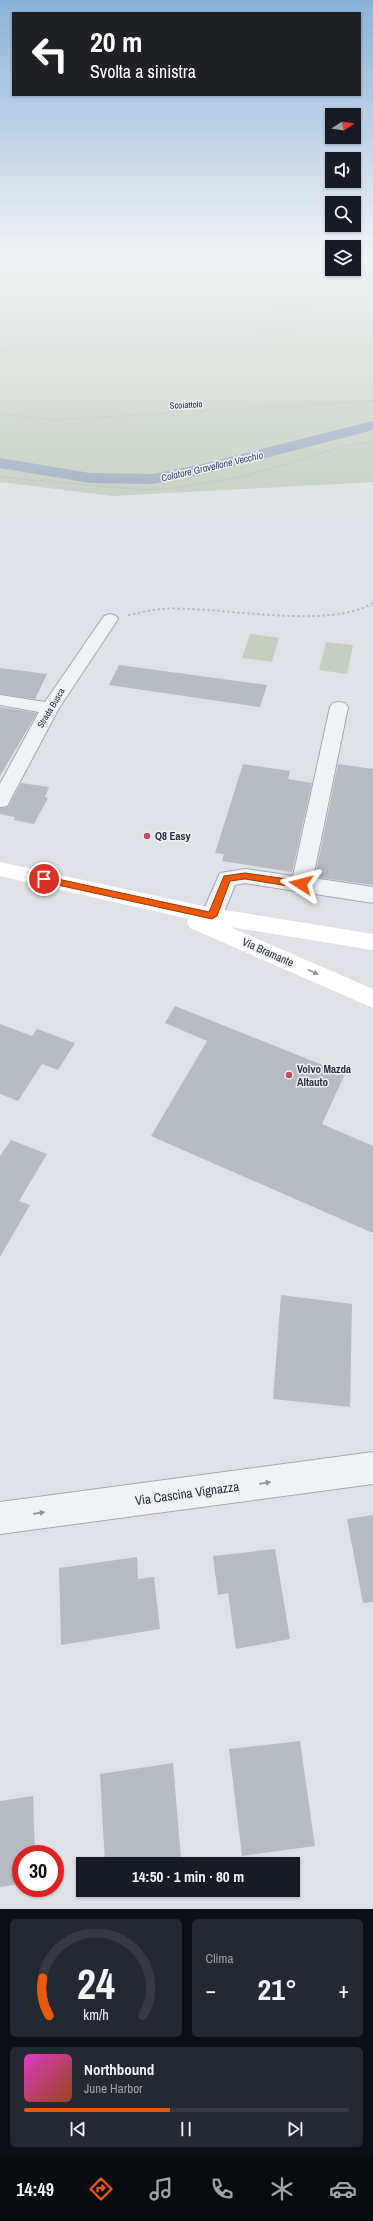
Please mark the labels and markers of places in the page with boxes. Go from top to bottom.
place label: Q8 Easy [155,829,191,843]
marker: Q8 Easy [142,831,152,841]
pin [27,862,61,896]
place label: Volvo Mazda Altauto [297,1062,351,1089]
marker: Volvo Mazda Altauto [284,1070,294,1080]

